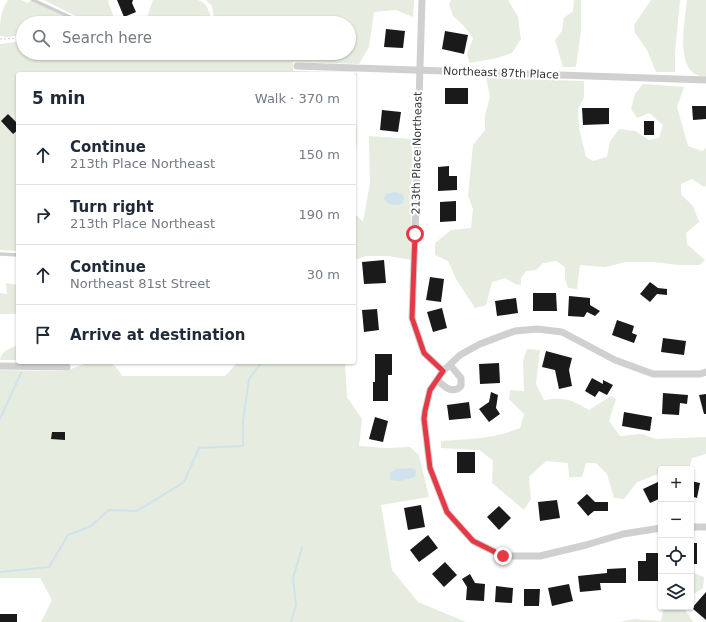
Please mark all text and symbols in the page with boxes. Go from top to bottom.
search box [16,16,356,60]
icon: search [30,27,52,49]
text: Search here [62,29,152,47]
street label: Northeast 87th Place [443,64,559,82]
text: 5 min [32,88,85,108]
text: Walk · 370 m [255,91,340,106]
street label: 213th Place Northeast [409,91,425,215]
text: Continue [70,138,146,156]
icon: ahead [32,144,54,166]
text: 150 m [298,147,340,162]
text: 213th Place Northeast [70,156,215,171]
text: Turn right [70,198,154,216]
icon: right [32,204,54,226]
text: 190 m [298,207,340,222]
text: 213th Place Northeast [70,216,215,231]
route start [406,225,424,243]
text: Continue [70,258,146,276]
icon: ahead [32,264,54,286]
text: 30 m [307,267,340,282]
text: Northeast 81st Street [70,276,210,291]
icon: arrive [32,324,54,346]
text: Arrive at destination [70,326,245,344]
map controls [658,466,694,610]
button: + [658,466,694,502]
button: − [658,502,694,538]
button: locate [658,538,694,574]
route end [494,547,512,565]
button: layers [658,574,694,610]

